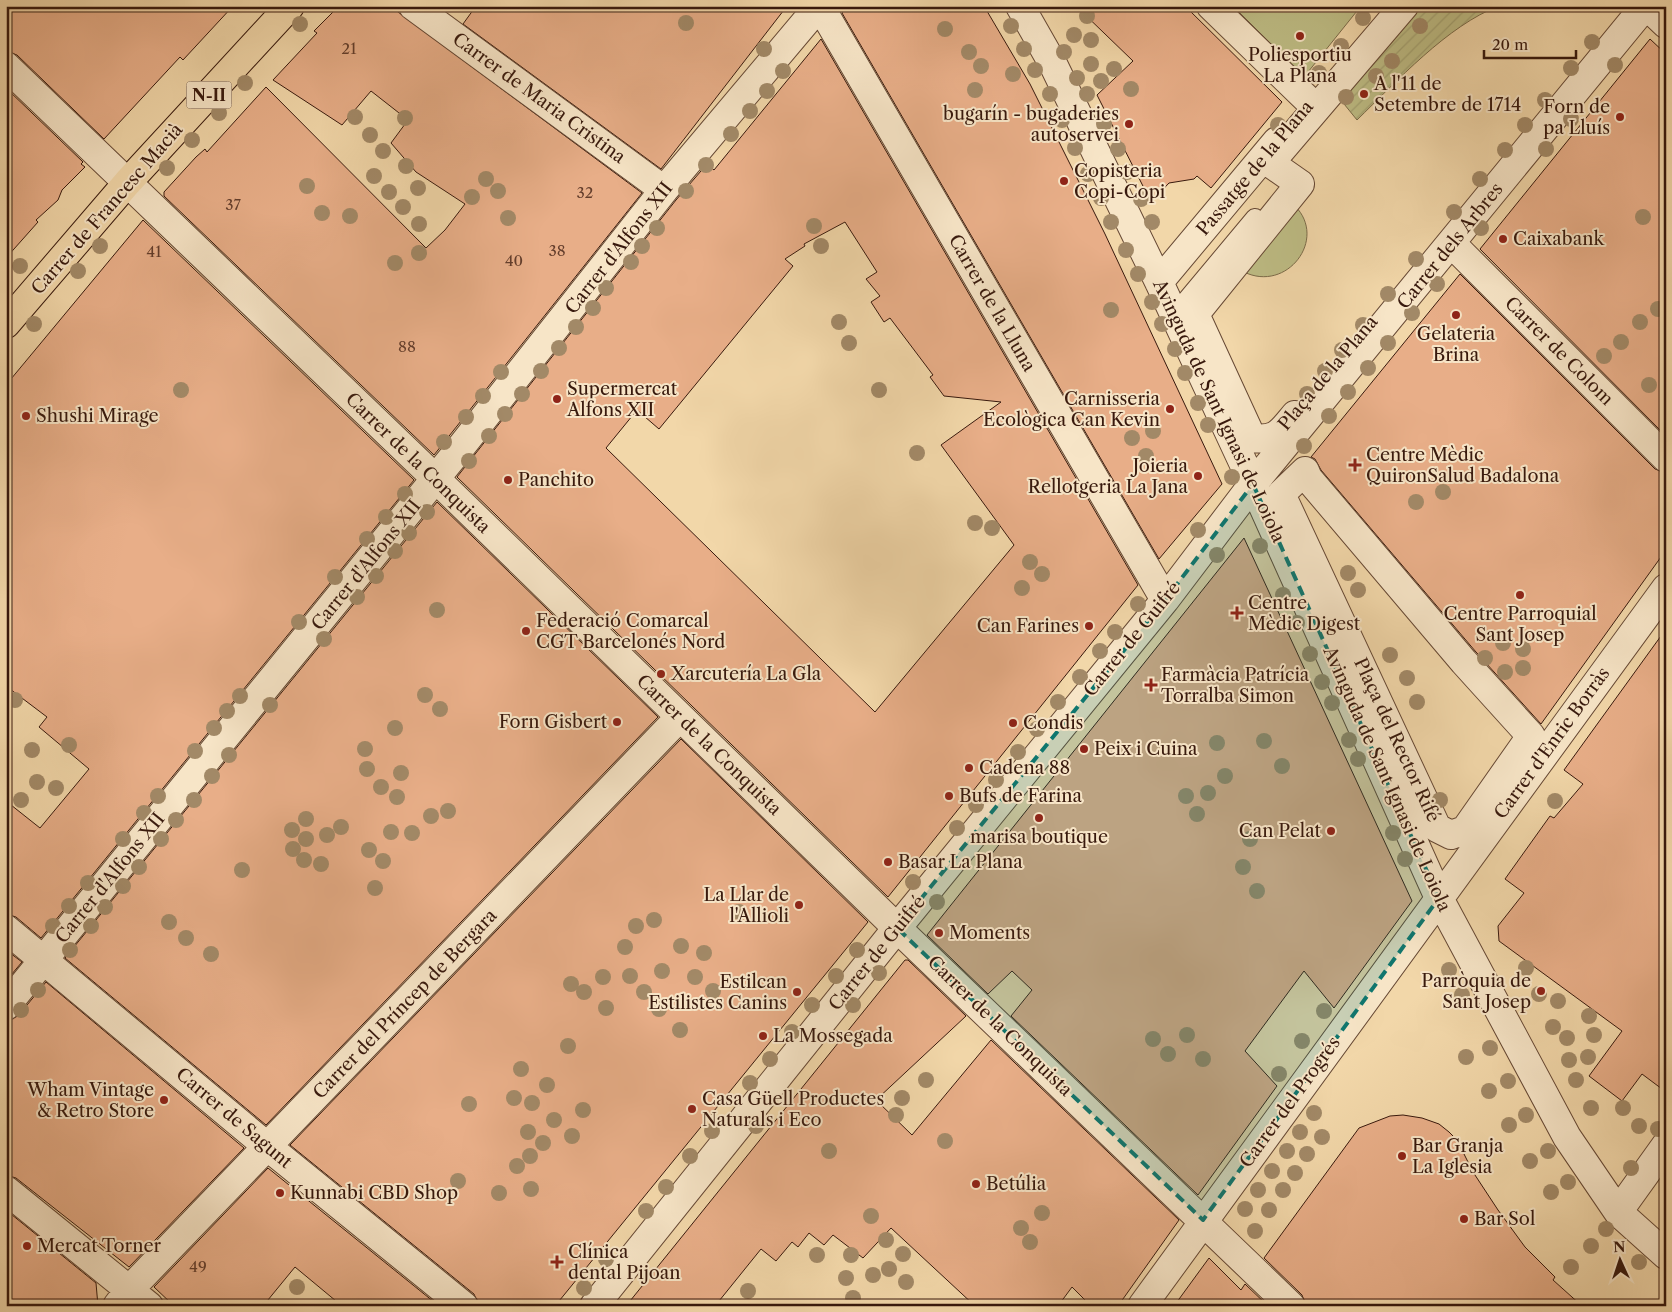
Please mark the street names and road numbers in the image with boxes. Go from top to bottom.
street label: Carrer de Maria Cristina [448,28,630,168]
road number: N-II [186,82,232,108]
street label: Passatge de la Plana [1192,96,1318,240]
street label: Carrer de Francesc Macià [27,118,188,299]
street label: Carrer d'Alfons XII [561,178,677,318]
street label: Carrer dels Arbres [1392,179,1508,313]
street label: Carrer de la Lluna [944,231,1040,376]
street label: Avinguda de Sant Ignasi de Loiola [1148,275,1290,546]
street label: Carrer de Colom [1500,292,1618,410]
street label: Plaça de la Plana [1274,311,1383,435]
street label: Carrer de la Conquista [341,388,495,538]
street label: Carrer d'Alfons XII [307,495,425,635]
street label: Carrer de Guifré [1079,577,1185,701]
street label: Avinguda de Sant Ignasi de Loiola [1318,642,1456,915]
street label: Plaça del Rector Rifé [1349,654,1445,826]
street label: Carrer d'Enric Borràs [1490,663,1614,823]
street label: Carrer de la Conquista [632,670,786,820]
street label: Carrer d'Alfons XII [51,808,169,948]
street label: Carrer de Guifré [824,891,930,1015]
street label: Carrer del Príncep de Bergara [308,904,502,1103]
street label: Carrer de la Conquista [923,951,1077,1101]
street label: Carrer del Progrés [1235,1032,1345,1172]
street label: Carrer de Sagunt [172,1063,297,1173]

